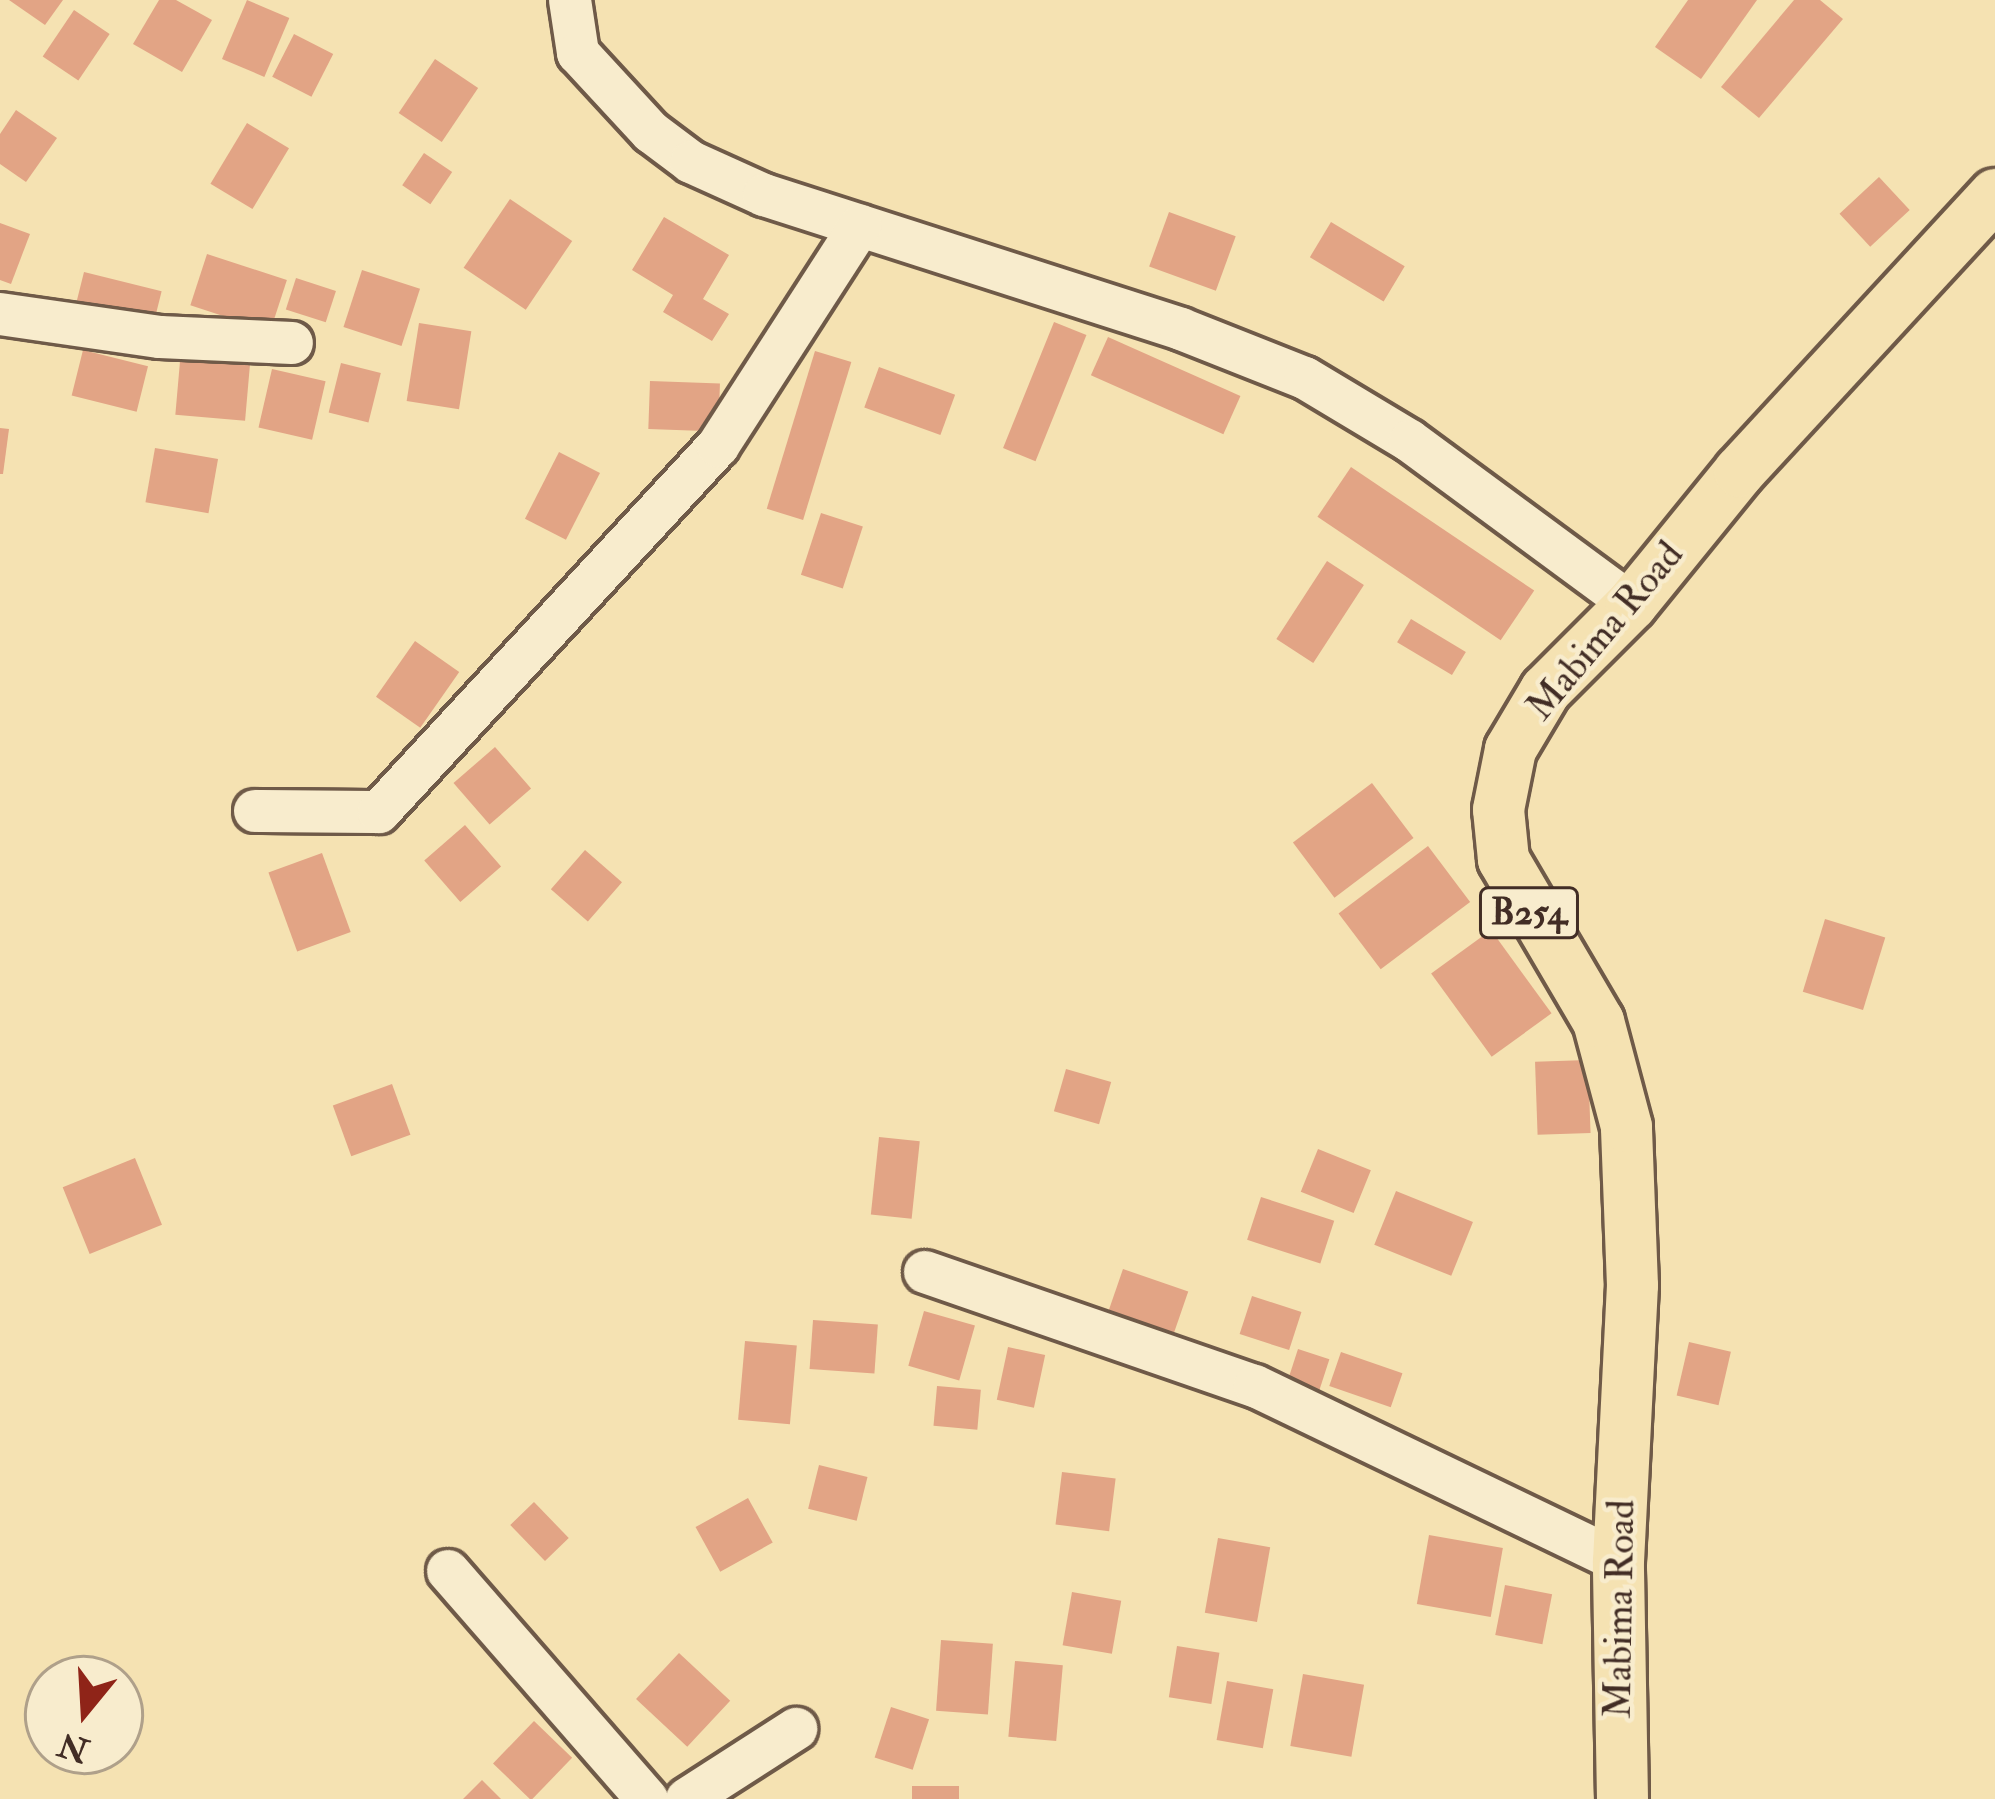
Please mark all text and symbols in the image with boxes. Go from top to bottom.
street label: Mabima Road [1517,532,1693,730]
road number: B254 [1478,883,1580,943]
street label: Mabima Road [1595,1499,1645,1719]
north arrow [24,1655,144,1775]
text: N [53,1723,94,1771]

